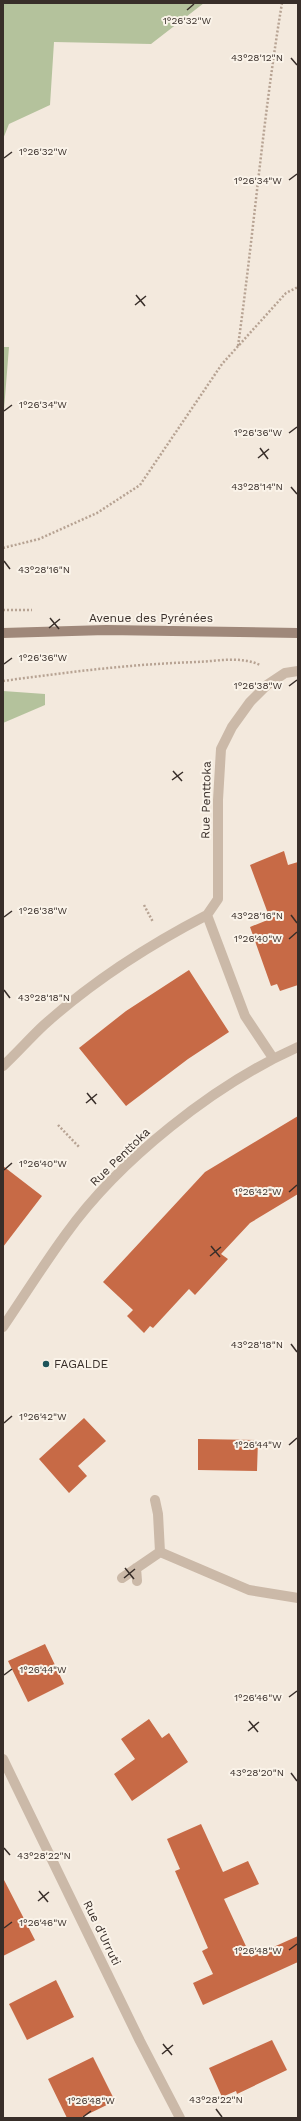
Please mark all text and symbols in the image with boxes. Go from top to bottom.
text: 1°26'32"W [163,15,211,26]
text: 43°28'12"N [231,52,283,63]
text: 1°26'32"W [19,146,67,157]
text: 1°26'34"W [234,175,282,186]
text: 1°26'34"W [19,399,67,410]
text: 1°26'36"W [234,427,283,438]
text: 43°28'14"N [231,481,283,492]
text: 43°28'16"N [18,564,70,575]
street label: Avenue des Pyrénées [89,611,213,625]
text: 1°26'36"W [19,652,68,663]
text: 1°26'38"W [234,680,283,691]
street label: Rue Penttoka [198,761,214,839]
text: 1°26'38"W [19,905,68,916]
text: 43°28'16"N [231,910,283,921]
text: 1°26'40"W [234,933,282,944]
text: 43°28'18"N [18,992,70,1003]
street label: Rue Penttoka [87,1125,153,1189]
text: 1°26'40"W [19,1158,67,1169]
text: 1°26'42"W [234,1186,282,1197]
text: 43°28'18"N [231,1339,283,1350]
place label: FAGALDE [54,1357,109,1371]
marker: FAGALDE [41,1359,51,1369]
text: 1°26'42"W [19,1411,67,1422]
text: 1°26'44"W [234,1439,282,1450]
text: 1°26'44"W [19,1664,67,1675]
text: 1°26'46"W [234,1692,282,1703]
text: 43°28'20"N [230,1767,284,1778]
text: 43°28'22"N [17,1850,71,1861]
street label: Rue d'Urruti [80,1898,124,1968]
text: 1°26'46"W [19,1917,67,1928]
text: 1°26'48"W [234,1945,282,1956]
text: 43°28'22"N [189,2094,243,2105]
text: 1°26'48"W [67,2095,115,2106]

